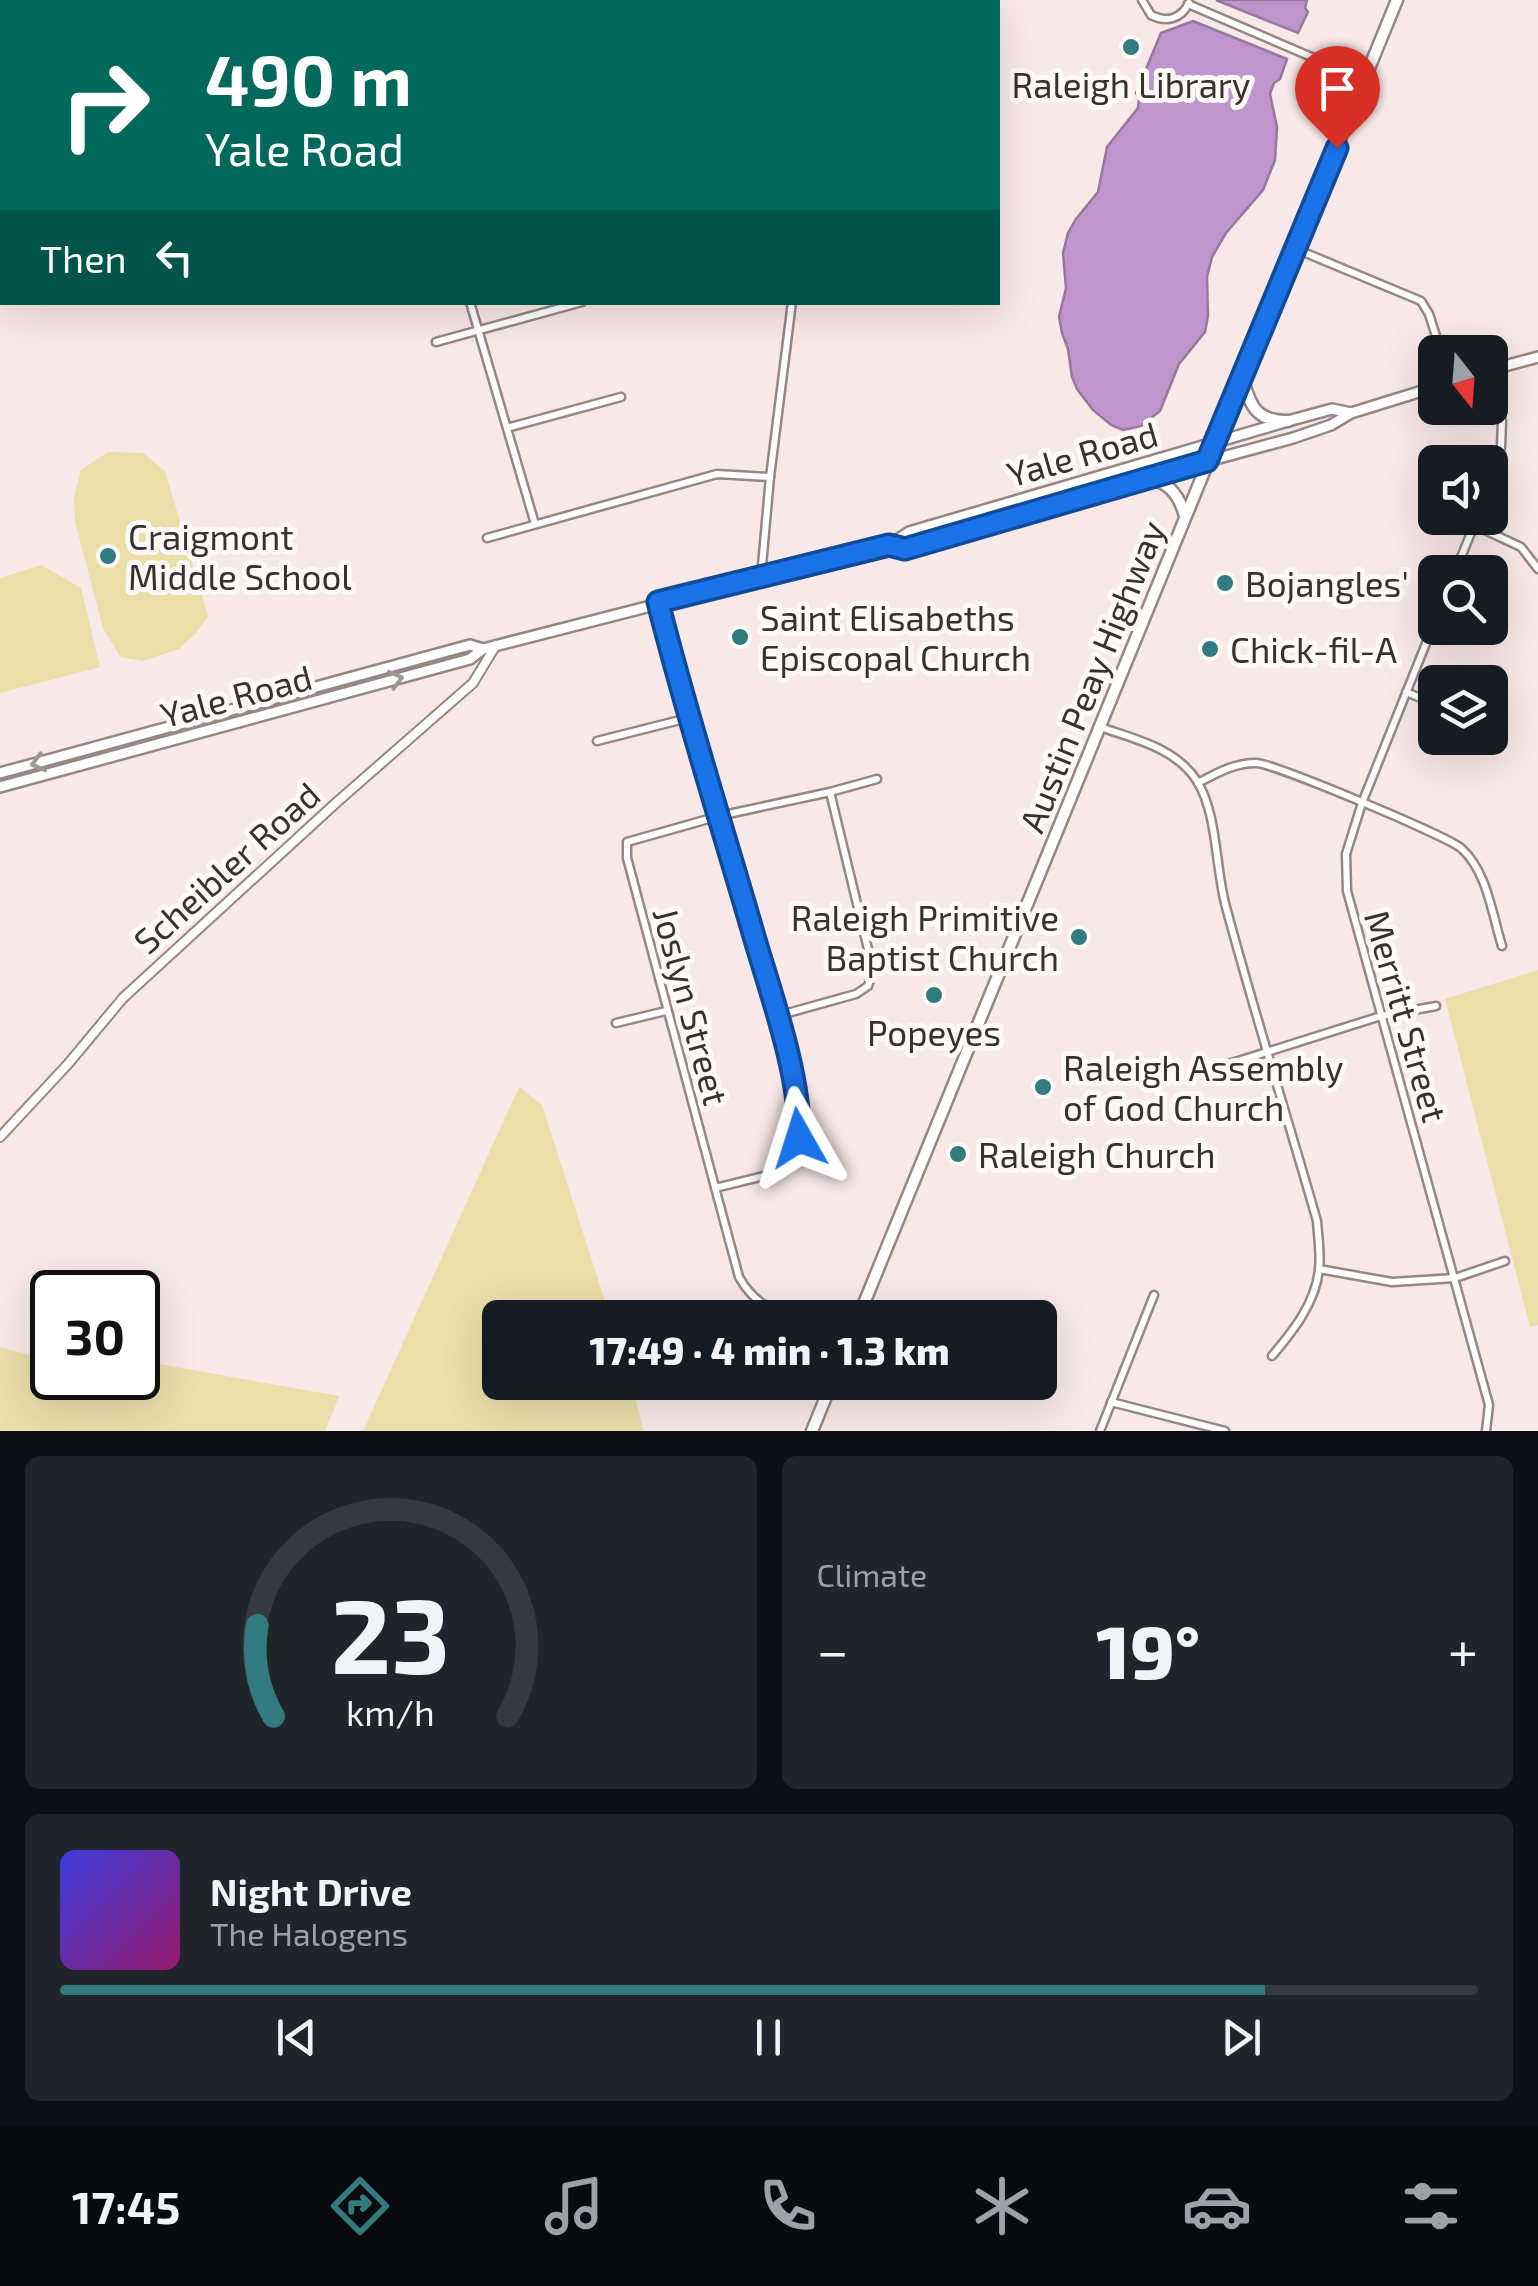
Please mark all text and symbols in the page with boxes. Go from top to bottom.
text: 490 m [205,36,412,120]
marker: Raleigh Library [1120,36,1142,58]
icon: right [40,40,170,170]
pin [1295,46,1380,149]
icon: arrive [1310,61,1365,116]
place label: Raleigh Library [1012,63,1250,105]
text: Yale Road [205,121,404,175]
icon: left [147,230,202,285]
text: Then [40,235,127,281]
north arrow [1418,335,1508,425]
map controls [1418,335,1508,755]
street label: Yale Road [1002,411,1162,495]
button: sound [1418,445,1508,535]
street label: Austin Peay Highway [1009,514,1173,838]
place label: Craigmont Middle School [128,515,352,597]
marker: Craigmont Middle School [97,545,119,567]
button: search [1418,555,1508,645]
place label: Bojangles' [1245,562,1409,604]
marker: Bojangles' [1214,572,1236,594]
place label: Saint Elisabeths Episcopal Church [760,596,1031,678]
marker: Saint Elisabeths Episcopal Church [729,626,751,648]
place label: Chick-fil-A [1230,628,1397,670]
marker: Chick-fil-A [1199,638,1221,660]
street label: Yale Road [156,655,316,735]
button: layers [1418,665,1508,755]
one-way arrow [387,670,404,691]
one-way arrow [30,751,47,772]
street label: Scheibler Road [124,773,328,961]
place label: Raleigh Primitive Baptist Church [791,896,1059,978]
street label: Joslyn Street [645,902,739,1110]
street label: Merritt Street [1357,905,1457,1127]
marker: Raleigh Primitive Baptist Church [1068,926,1090,948]
marker: Popeyes [923,984,945,1006]
place label: Popeyes [867,1011,1001,1053]
place label: Raleigh Assembly of God Church [1063,1046,1343,1128]
marker: Raleigh Assembly of God Church [1032,1076,1054,1098]
position arrow [747,1086,851,1190]
place label: Raleigh Church [978,1133,1216,1175]
marker: Raleigh Church [947,1143,969,1165]
speed limit sign: 30 [30,1270,160,1400]
text: 17:49 · 4 min · 1.3 km [589,1327,950,1373]
text: Climate [817,1555,927,1593]
text: 23 [331,1570,450,1695]
text: 19° [1096,1604,1200,1694]
text: − [817,1616,849,1682]
text: + [1448,1616,1478,1682]
text: km/h [346,1690,435,1733]
text: Night Drive [210,1868,412,1914]
text: The Halogens [210,1914,408,1952]
icon: previous [269,2010,324,2065]
icon: pause [741,2010,796,2065]
icon: next [1214,2010,1269,2065]
icon: directions [325,2171,395,2241]
icon: music [539,2171,609,2241]
icon: phone [753,2171,823,2241]
icon: climate [967,2171,1037,2241]
icon: car [1182,2171,1252,2241]
icon: filters [1396,2171,1466,2241]
text: 17:45 [72,2179,180,2233]

